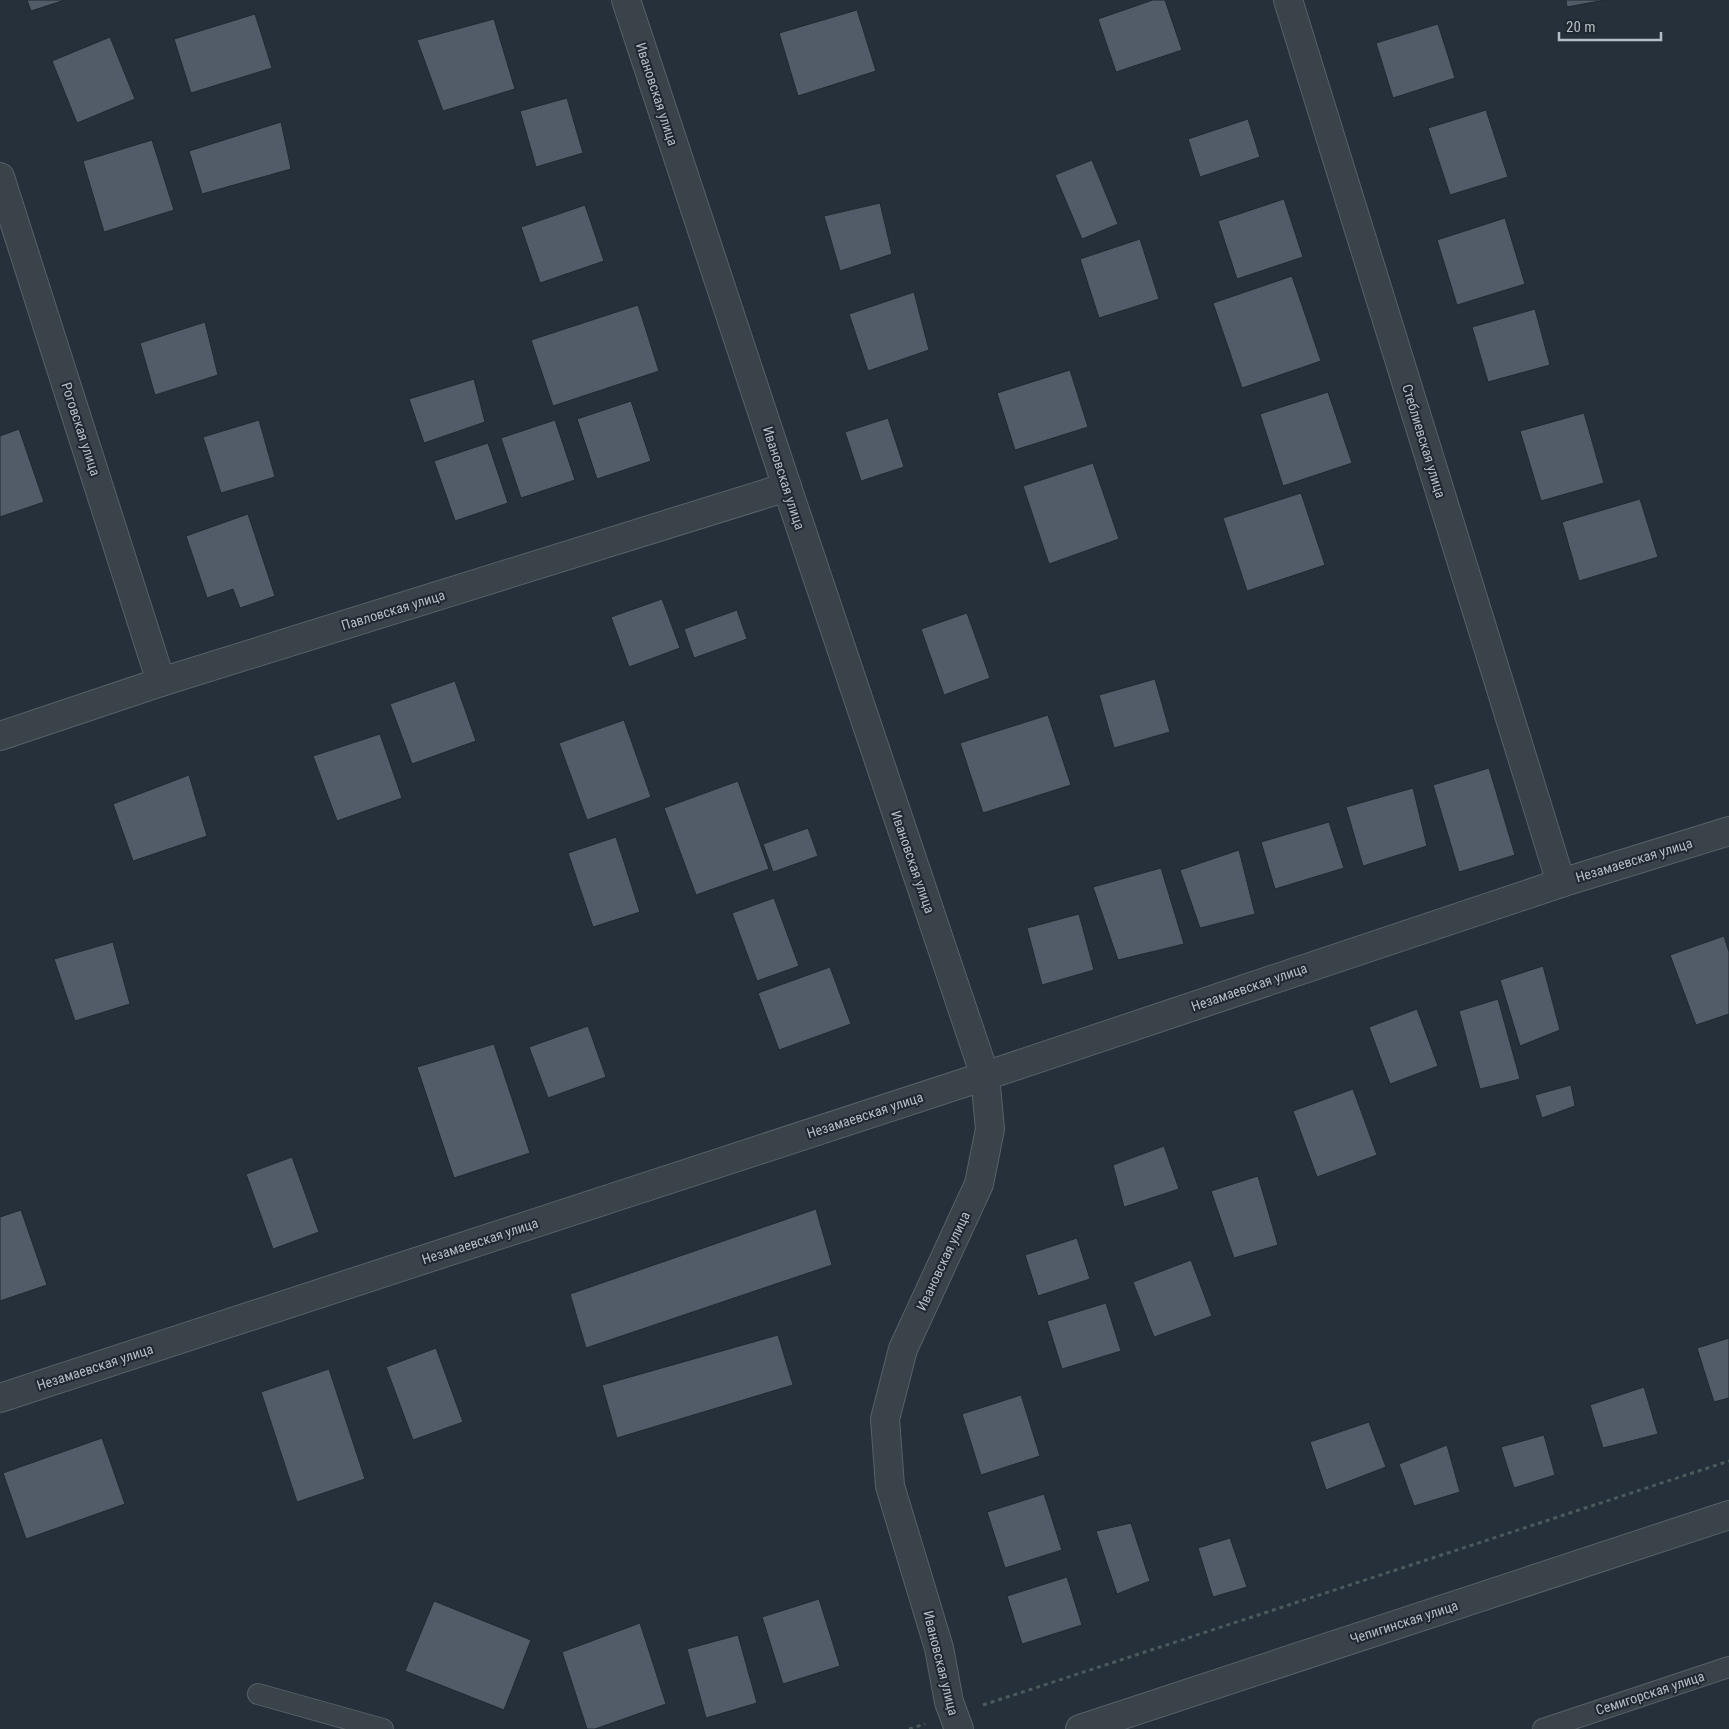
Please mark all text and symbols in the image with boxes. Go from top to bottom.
scale bar [1559,10,1662,42]
text: 20 m [1566,18,1596,36]
street label: Ивановская улица [633,40,681,148]
street label: Роговская улица [58,380,104,478]
street label: Стеблиевская улица [1399,382,1449,500]
street label: Ивановская улица [760,424,808,532]
street label: Павловская улица [339,587,447,633]
street label: Ивановская улица [888,809,938,915]
street label: Незамаевская улица [1574,835,1694,885]
street label: Незамаевская улица [1189,960,1309,1014]
street label: Незамаевская улица [805,1089,925,1141]
street label: Ивановская улица [913,1209,973,1313]
street label: Незамаевская улица [420,1215,540,1267]
street label: Незамаевская улица [35,1341,155,1393]
street label: Чепигинская улица [1348,1597,1460,1647]
street label: Ивановская улица [920,1609,962,1717]
street label: Семигорская улица [1594,1668,1706,1718]

